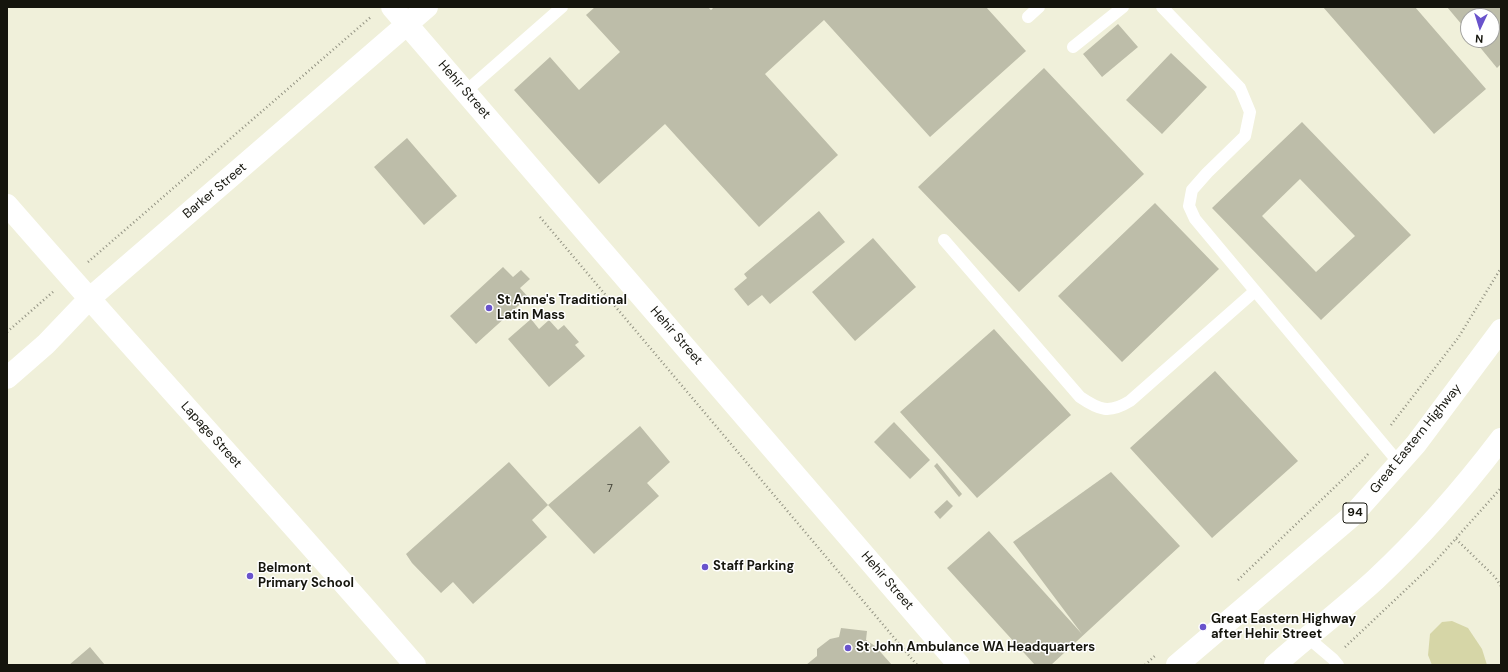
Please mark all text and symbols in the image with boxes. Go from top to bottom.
north arrow [1460,8,1500,48]
text: N [1475,32,1484,46]
street label: Hehir Street [435,58,493,122]
street label: Barker Street [180,160,250,222]
place label: St Anne's Traditional Latin Mass [497,293,627,324]
marker: St Anne's Traditional Latin Mass [484,303,494,313]
street label: Hehir Street [647,304,705,368]
street label: Great Eastern Highway [1367,381,1465,497]
street label: Lapage Street [177,399,245,471]
house number: 7 [607,482,613,496]
road number: 94 [1343,503,1367,523]
street label: Hehir Street [858,549,916,613]
place label: Staff Parking [713,559,794,575]
place label: Belmont Primary School [258,561,354,592]
marker: Staff Parking [700,562,710,572]
marker: Belmont Primary School [245,571,255,581]
place label: Great Eastern Highway after Hehir Street [1211,612,1356,643]
marker: Great Eastern Highway after Hehir Street [1198,622,1208,632]
place label: St John Ambulance WA Headquarters [856,640,1095,656]
marker: St John Ambulance WA Headquarters [843,643,853,653]

